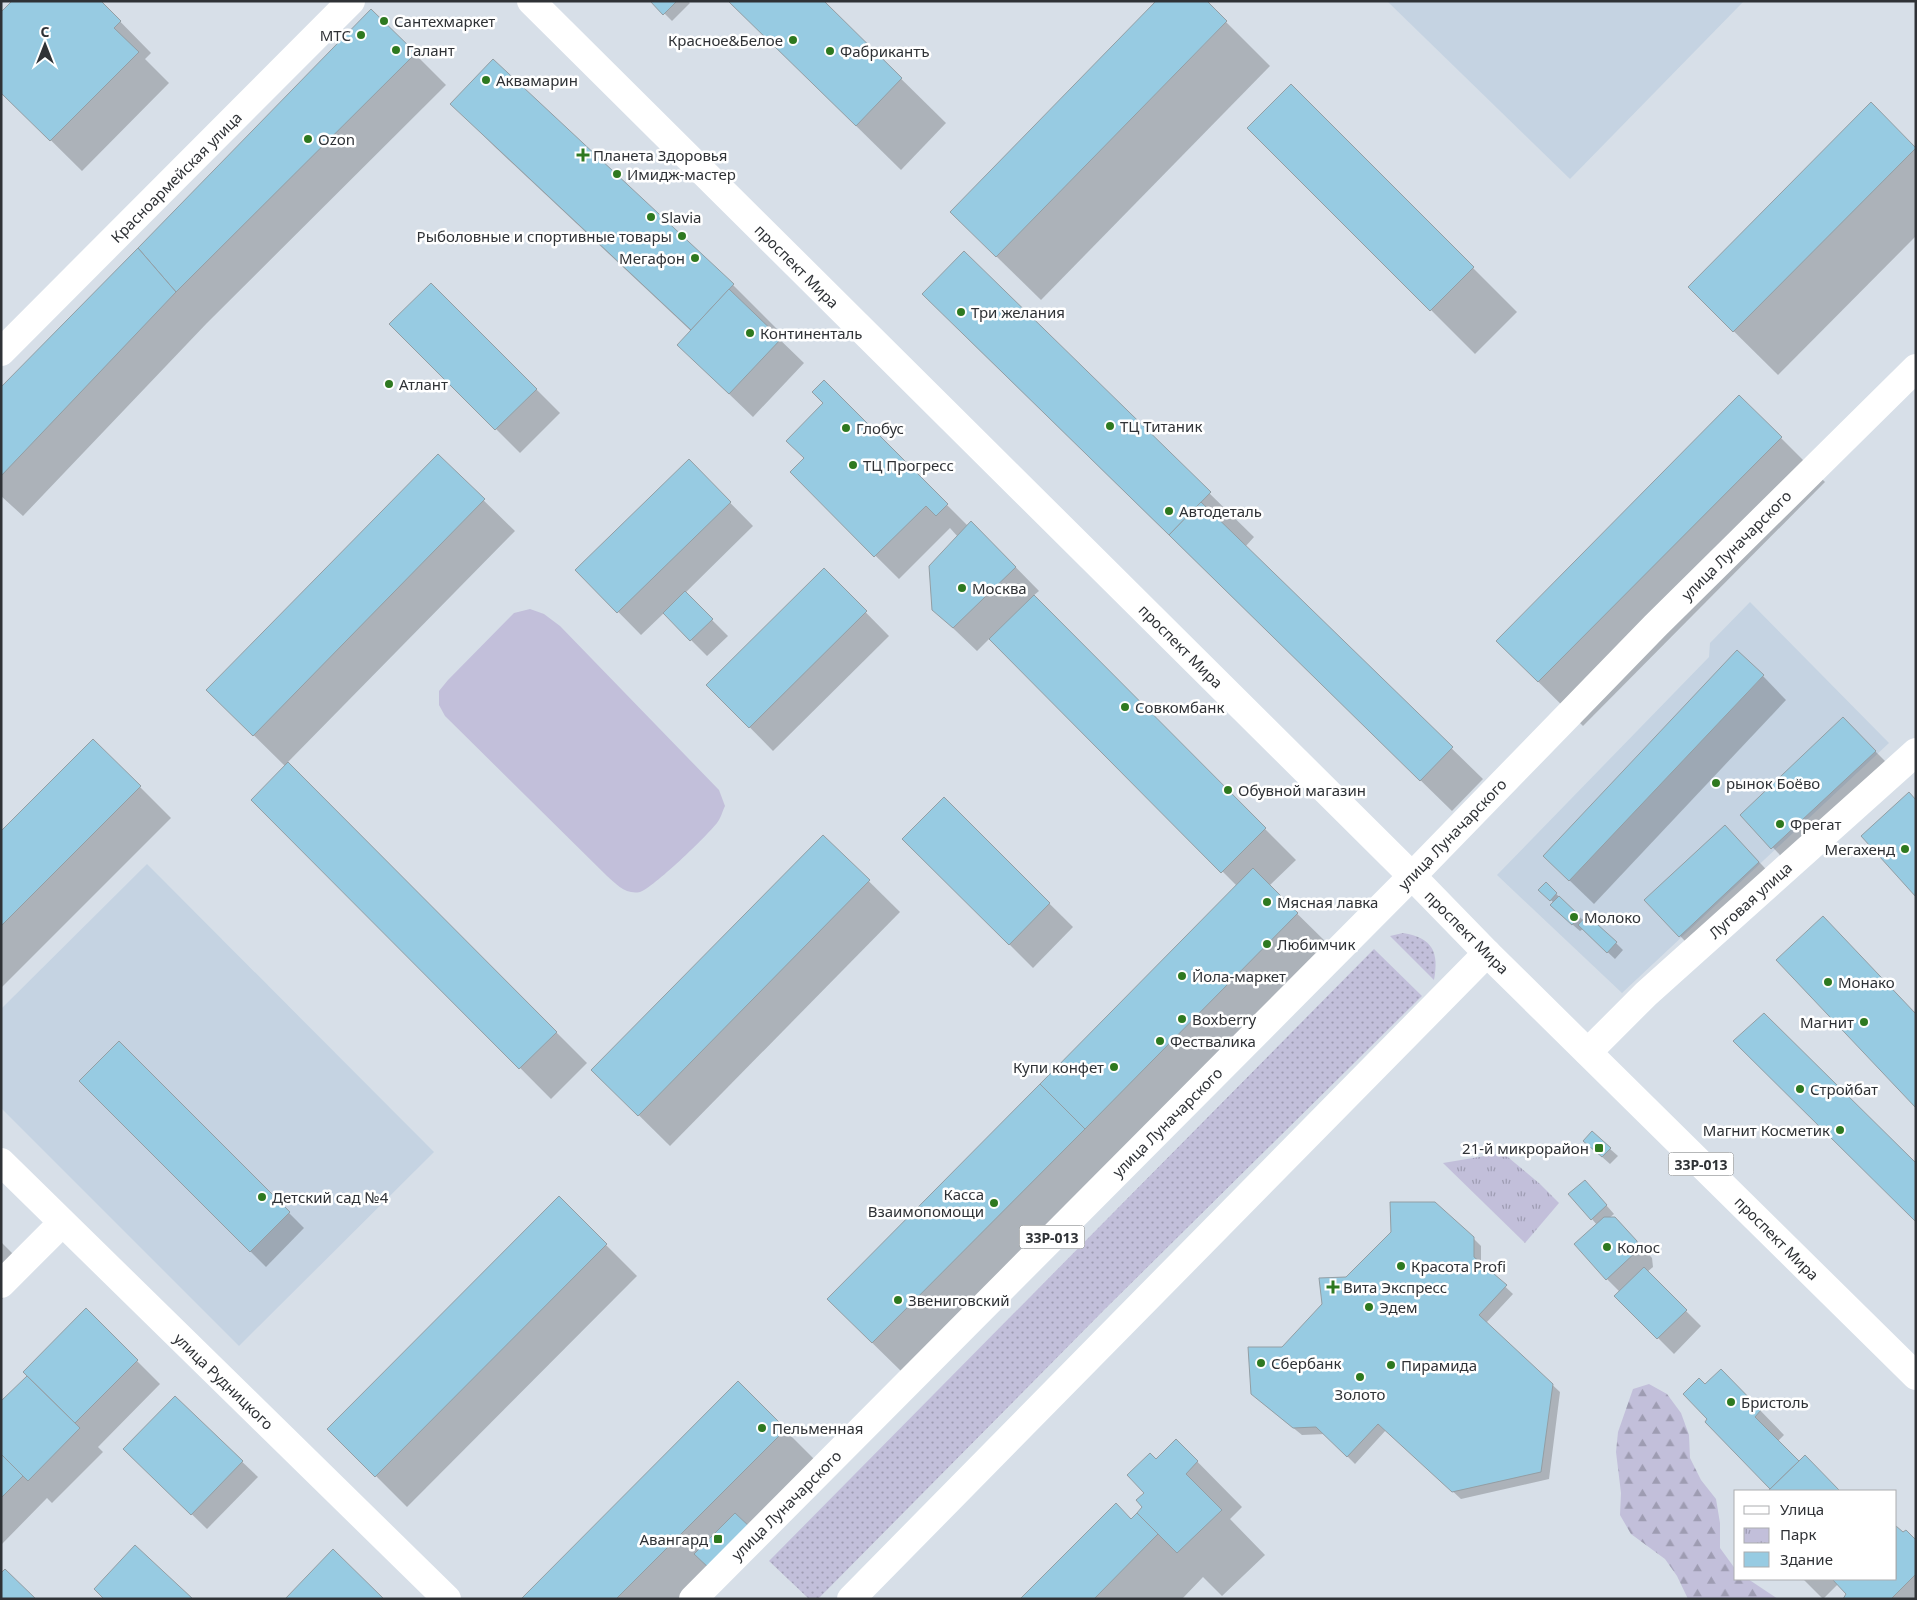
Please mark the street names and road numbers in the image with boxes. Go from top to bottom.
street label: Красноармейская улица [106,107,246,247]
street label: проспект Мира [751,220,843,312]
street label: улица Луначарского [1677,486,1795,604]
street label: проспект Мира [1135,600,1227,692]
street label: улица Луначарского [1394,774,1511,894]
street label: Луговая улица [1704,857,1796,943]
street label: проспект Мира [1421,886,1513,978]
street label: улица Луначарского [1108,1063,1226,1181]
road number: 33Р-013 [1668,1152,1734,1176]
street label: проспект Мира [1731,1192,1823,1284]
road number: 33Р-013 [1020,1226,1084,1248]
street label: улица Рудницкого [170,1328,278,1434]
street label: улица Луначарского [727,1446,845,1564]

